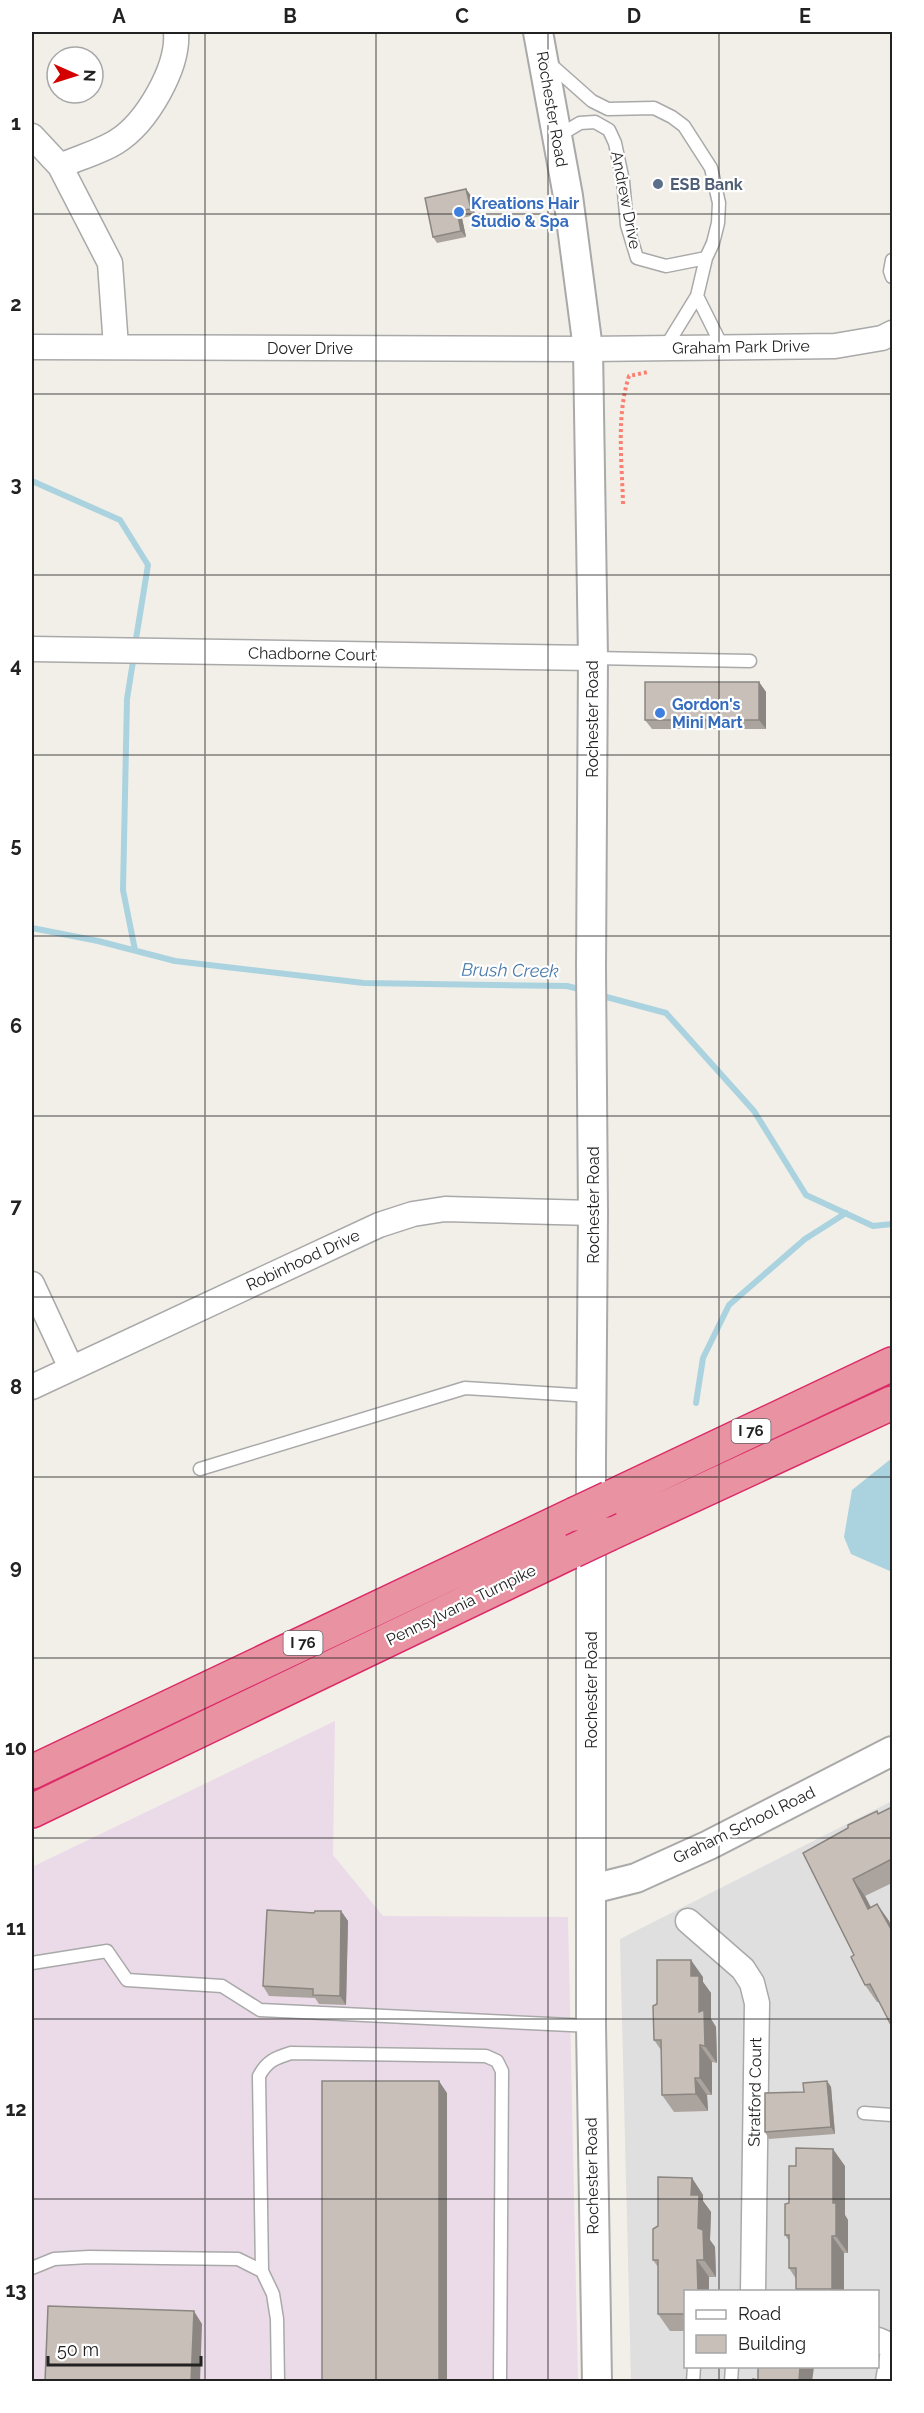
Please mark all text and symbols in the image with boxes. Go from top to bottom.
text: A [112,4,126,28]
text: B [283,4,297,28]
text: C [455,4,469,28]
text: D [627,4,641,28]
text: E [799,4,811,28]
north arrow [45,45,105,105]
street label: Rochester Road [532,50,572,168]
text: N [80,69,99,82]
text: 1 [11,111,21,135]
street label: Andrew Drive [607,149,645,251]
place label: ESB Bank [670,175,743,194]
marker: ESB Bank [651,177,665,191]
place label: Kreations Hair Studio & Spa [471,194,579,231]
marker: Kreations Hair Studio & Spa [452,205,466,219]
text: 2 [10,292,22,316]
street label: Graham Park Drive [672,336,810,358]
street label: Dover Drive [267,339,353,358]
text: 3 [10,472,22,496]
street label: Chadborne Court [248,643,377,665]
text: 4 [10,653,22,677]
street label: Rochester Road [583,660,602,778]
place label: Gordon's Mini Mart [672,695,743,732]
marker: Gordon's Mini Mart [653,706,667,720]
text: 5 [10,833,22,857]
water label: Brush Creek [461,959,559,981]
text: 6 [10,1014,22,1038]
street label: Rochester Road [584,1146,603,1264]
text: 7 [10,1194,22,1218]
street label: Robinhood Drive [243,1225,363,1295]
text: 8 [10,1375,22,1399]
road number: I 76 [732,1419,771,1443]
text: 9 [10,1555,22,1579]
street label: Pennsylvania Turnpike [383,1561,539,1649]
road number: I 76 [284,1631,322,1655]
street label: Rochester Road [582,1631,601,1749]
text: 10 [5,1736,27,1760]
street label: Graham School Road [670,1782,818,1868]
text: 11 [6,1916,26,1940]
street label: Stratford Court [745,2036,765,2147]
text: 12 [5,2097,27,2121]
street label: Rochester Road [581,2117,603,2235]
text: 13 [5,2278,27,2302]
legend [684,2290,879,2368]
text: Road [738,2303,781,2324]
scale bar [48,2329,201,2367]
text: Building [738,2333,806,2354]
text: 50 m [57,2339,99,2360]

